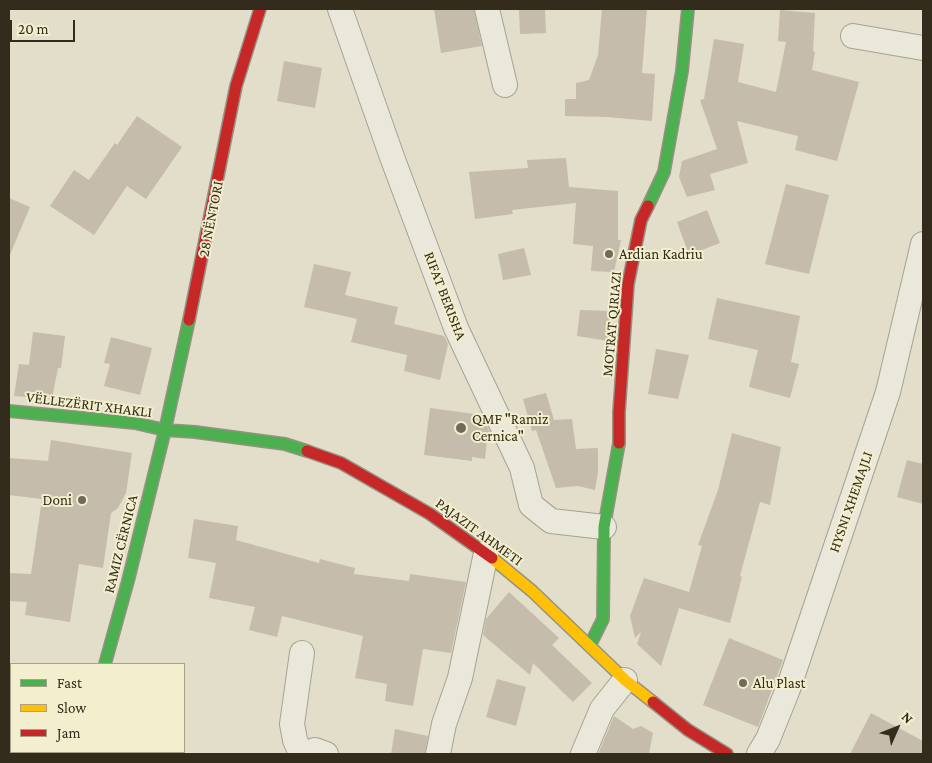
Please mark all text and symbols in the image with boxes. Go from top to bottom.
scale bar [12,10,78,42]
text: 20 m [18,21,49,37]
street label: 28 NËNTORI [195,180,227,258]
place label: Ardian Kadriu [619,245,703,263]
marker: Ardian Kadriu [603,248,615,260]
street label: RIFAT BERISHA [420,249,470,343]
street label: MOTRAT QIRIAZI [598,271,626,377]
street label: VËLLEZËRIT XHAKLI [25,388,153,422]
place label: QMF "Ramiz Cernica" [472,410,548,445]
marker: QMF "Ramiz Cernica" [454,421,468,435]
street label: HYSNI XHEMAJLI [825,449,877,555]
place label: Doni [43,491,72,509]
street label: RAMIZ CËRNICA [100,493,142,595]
marker: Doni [76,494,88,506]
street label: PAJAZIT AHMETI [432,494,526,570]
legend [10,663,185,753]
place label: Alu Plast [753,674,806,692]
text: Fast [57,675,82,691]
marker: Alu Plast [737,677,749,689]
text: Slow [57,700,86,716]
north arrow [872,703,922,753]
text: N [899,709,917,727]
text: Jam [57,725,80,741]

